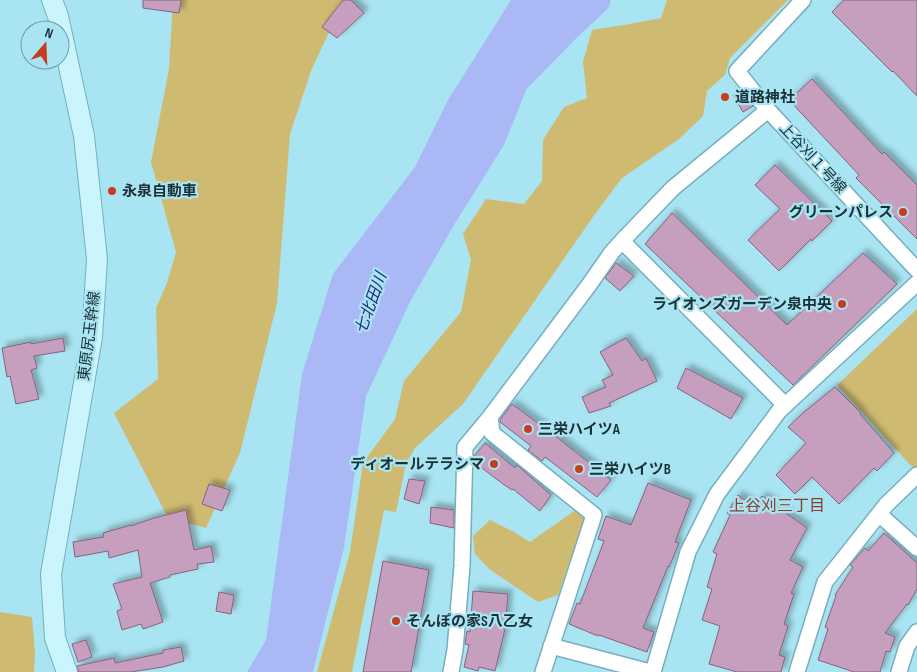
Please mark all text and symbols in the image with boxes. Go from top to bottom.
north arrow [20,20,70,70]
text: N [43,24,55,42]
place label: 道路神社 [735,88,795,107]
marker: 道路神社 [719,91,731,103]
street label: 上谷刈１号線 [775,119,850,198]
place label: 永泉自動車 [122,182,197,201]
marker: 永泉自動車 [106,185,118,197]
place label: グリーンパレス [789,203,893,222]
marker: グリーンパレス [897,206,909,218]
water label: 七北田川 [352,268,392,337]
street label: 東原尻玉幹線 [75,290,104,382]
place label: ライオンズガーデン泉中央 [652,295,832,314]
marker: ライオンズガーデン泉中央 [836,298,848,310]
place label: 三栄ハイツA [538,420,621,439]
marker: 三栄ハイツA [522,423,534,435]
place label: ディオールテラシマ [350,455,484,474]
marker: ディオールテラシマ [488,458,500,470]
place label: 三栄ハイツB [589,460,671,479]
marker: 三栄ハイツB [573,463,585,475]
district label: 上谷刈三丁目 [729,497,825,516]
place label: そんぽの家S八乙女 [406,612,533,631]
marker: そんぽの家S八乙女 [390,615,402,627]

